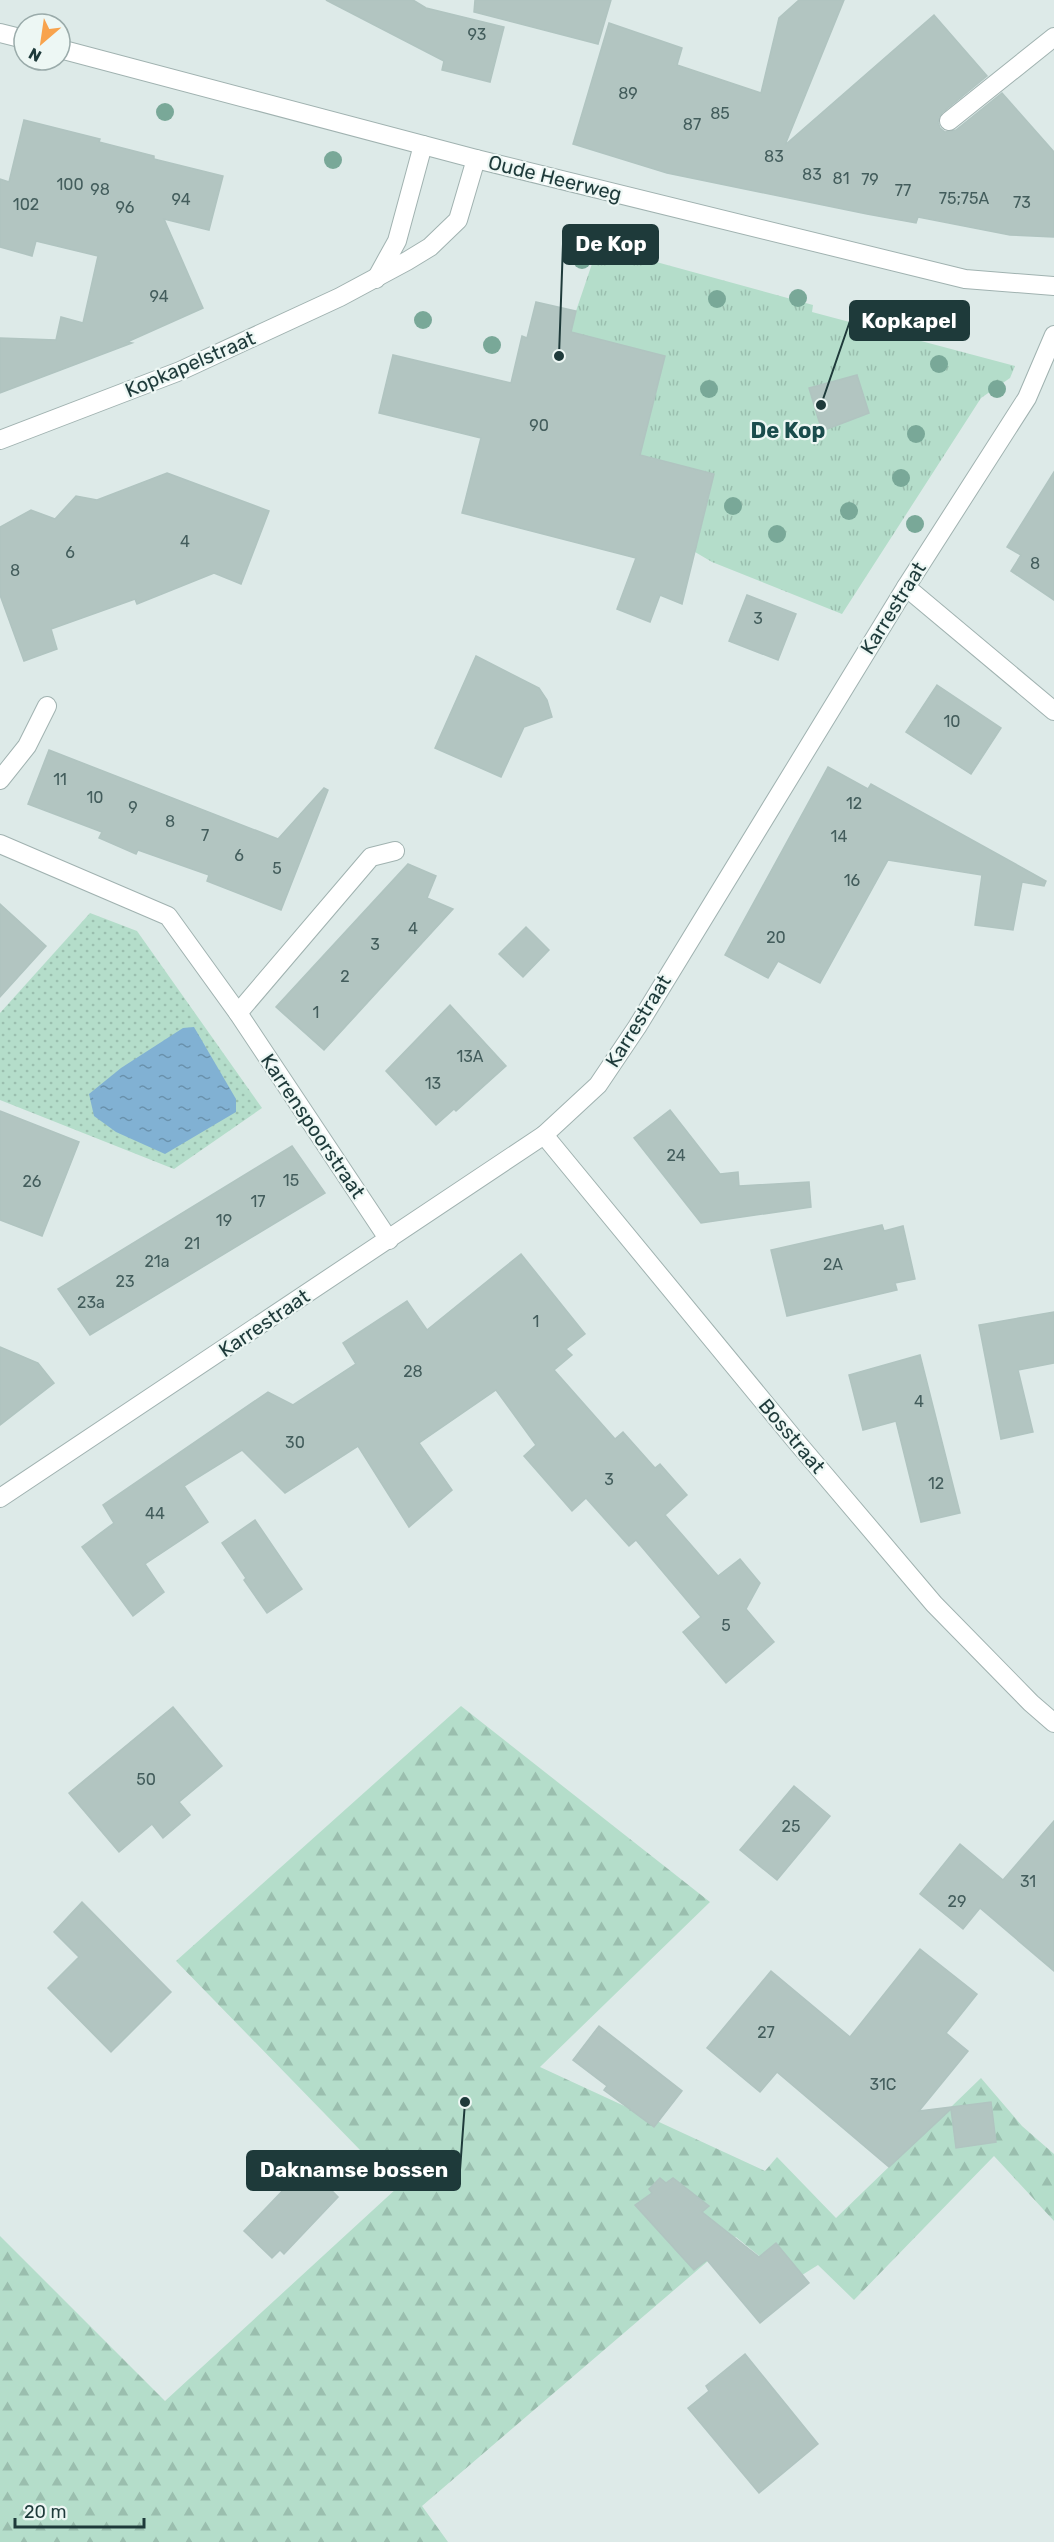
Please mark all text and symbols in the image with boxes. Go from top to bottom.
north arrow [12,12,72,72]
house number: 93 [468,25,486,44]
text: N [25,44,45,66]
house number: 89 [618,84,638,103]
house number: 85 [710,104,730,123]
house number: 87 [683,115,701,134]
house number: 83 [764,147,784,166]
street label: Oude Heerweg [486,150,624,206]
house number: 83 [802,165,822,184]
house number: 81 [832,169,850,188]
house number: 79 [861,170,879,189]
house number: 100 [56,175,84,194]
house number: 98 [90,180,110,199]
house number: 77 [895,181,911,200]
house number: 75;75A [939,189,990,208]
house number: 94 [171,190,191,209]
house number: 73 [1013,193,1031,212]
house number: 102 [13,195,39,214]
house number: 96 [116,198,135,217]
callout: De Kop [563,225,658,264]
text: De Kop [575,231,647,256]
house number: 94 [149,287,169,306]
callout: Kopkapel [850,301,969,340]
text: Kopkapel [861,308,957,333]
street label: Kopkapelstraat [121,326,259,402]
house number: 90 [529,416,549,435]
district label: De Kop [751,417,825,444]
house number: 4 [180,532,190,551]
house number: 6 [65,543,75,562]
house number: 8 [1030,554,1040,573]
street label: Karrestraat [855,557,931,659]
house number: 8 [10,561,20,580]
house number: 3 [753,609,763,628]
house number: 10 [943,712,961,731]
house number: 11 [53,770,67,789]
house number: 10 [86,788,104,807]
house number: 12 [846,794,862,813]
house number: 9 [128,798,138,817]
house number: 8 [165,812,175,831]
house number: 7 [201,826,209,845]
house number: 14 [831,827,847,846]
house number: 6 [234,846,244,865]
house number: 5 [272,859,282,878]
house number: 16 [844,871,861,890]
house number: 4 [408,919,418,938]
house number: 20 [766,928,786,947]
house number: 3 [370,935,380,954]
house number: 2 [340,967,350,986]
street label: Karrestraat [600,970,676,1072]
house number: 1 [313,1003,319,1022]
house number: 13A [456,1047,484,1066]
street label: Karrenspoorstraat [256,1049,370,1203]
house number: 13 [425,1074,441,1093]
house number: 24 [666,1146,686,1165]
house number: 15 [283,1171,299,1190]
house number: 26 [22,1172,42,1191]
house number: 17 [250,1192,266,1211]
house number: 19 [216,1211,232,1230]
house number: 21 [184,1234,200,1253]
house number: 21a [144,1252,170,1271]
house number: 2A [823,1255,843,1274]
house number: 23 [115,1272,135,1291]
street label: Karrestraat [214,1284,314,1362]
house number: 23a [77,1293,105,1312]
house number: 1 [533,1312,539,1331]
house number: 28 [403,1362,423,1381]
house number: 4 [914,1392,924,1411]
street label: Bosstraat [754,1394,830,1478]
house number: 30 [285,1433,305,1452]
house number: 3 [604,1470,614,1489]
house number: 12 [928,1474,944,1493]
house number: 44 [145,1504,165,1523]
house number: 5 [721,1616,731,1635]
house number: 50 [136,1770,156,1789]
house number: 25 [782,1817,800,1836]
house number: 31 [1020,1872,1036,1891]
house number: 29 [948,1892,966,1911]
house number: 27 [757,2023,775,2042]
house number: 31C [870,2075,896,2094]
callout: Daknamse bossen [247,2151,460,2190]
text: Daknamse bossen [260,2157,448,2182]
scale bar [15,2491,144,2529]
text: 20 m [24,2501,66,2523]

